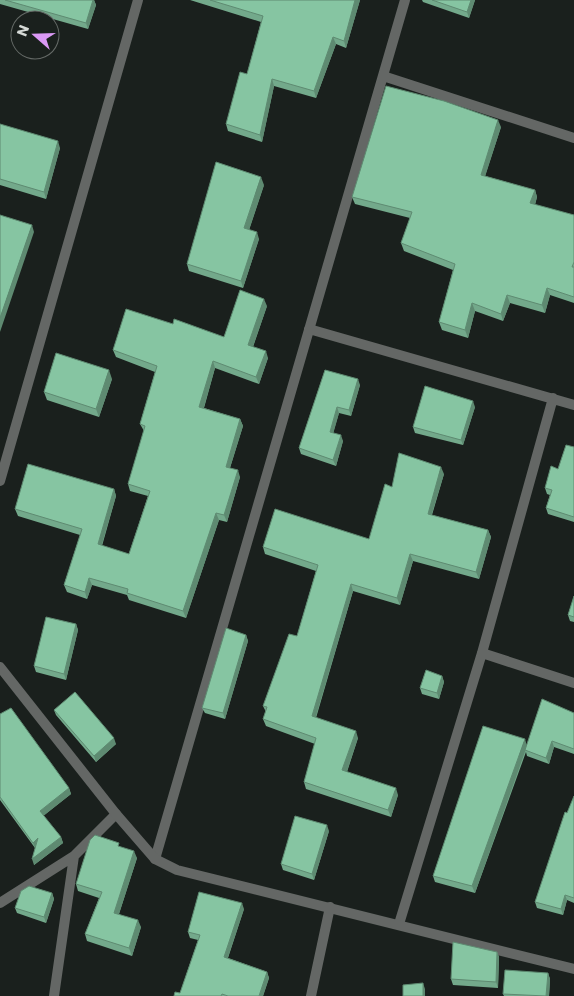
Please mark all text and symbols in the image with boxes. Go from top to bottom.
north arrow [10,10,60,60]
text: N [12,22,34,39]

